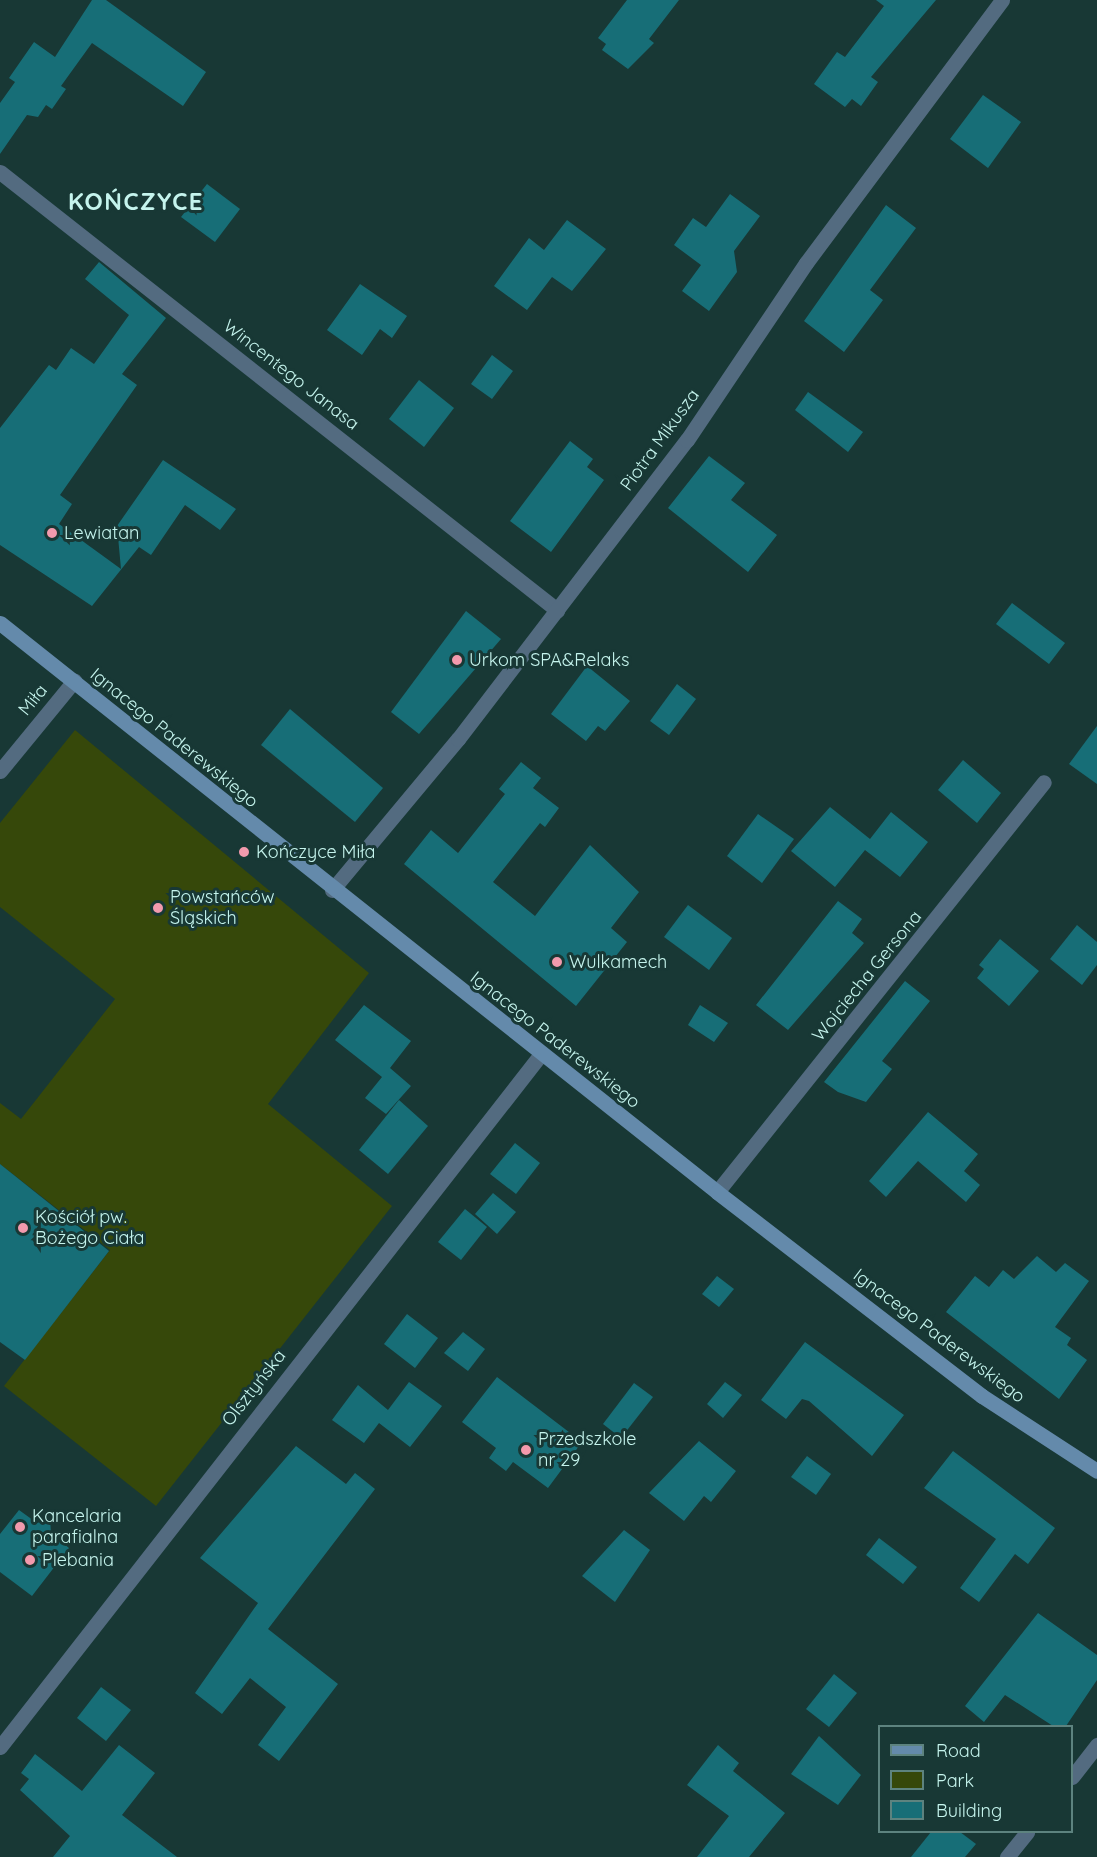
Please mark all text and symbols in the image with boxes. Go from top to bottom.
district label: KOŃCZYCE [68,188,204,216]
street label: Wincentego Janasa [219,315,363,435]
street label: Piotra Mikusza [616,385,704,495]
place label: Lewiatan [64,522,139,544]
marker: Lewiatan [45,526,59,540]
place label: Urkom SPA&Relaks [469,649,629,671]
marker: Urkom SPA&Relaks [450,653,464,667]
street label: Ignacego Paderewskiego [86,664,262,812]
street label: Miła [14,680,52,720]
place label: Kończyce Miła [256,841,375,863]
marker: Kończyce Miła [237,845,251,859]
place label: Powstańców Śląskich [170,887,274,930]
marker: Powstańców Śląskich [151,901,165,915]
street label: Wojciecha Gersona [808,906,926,1046]
place label: Wulkamech [569,951,667,973]
marker: Wulkamech [550,955,564,969]
street label: Ignacego Paderewskiego [466,967,644,1113]
place label: Kościół pw. Bożego Ciała [35,1207,145,1250]
marker: Kościół pw. Bożego Ciała [16,1221,30,1235]
street label: Ignacego Paderewskiego [849,1264,1029,1408]
street label: Olsztyńska [218,1346,290,1430]
place label: Przedszkole nr 29 [538,1429,636,1472]
marker: Przedszkole nr 29 [519,1443,533,1457]
place label: Kancelaria parafialna [32,1506,122,1549]
marker: Kancelaria parafialna [13,1520,27,1534]
place label: Plebania [42,1549,114,1571]
marker: Plebania [23,1553,37,1567]
legend [878,1725,1073,1833]
text: Road [936,1739,981,1762]
text: Park [936,1769,974,1792]
text: Building [936,1799,1002,1822]

